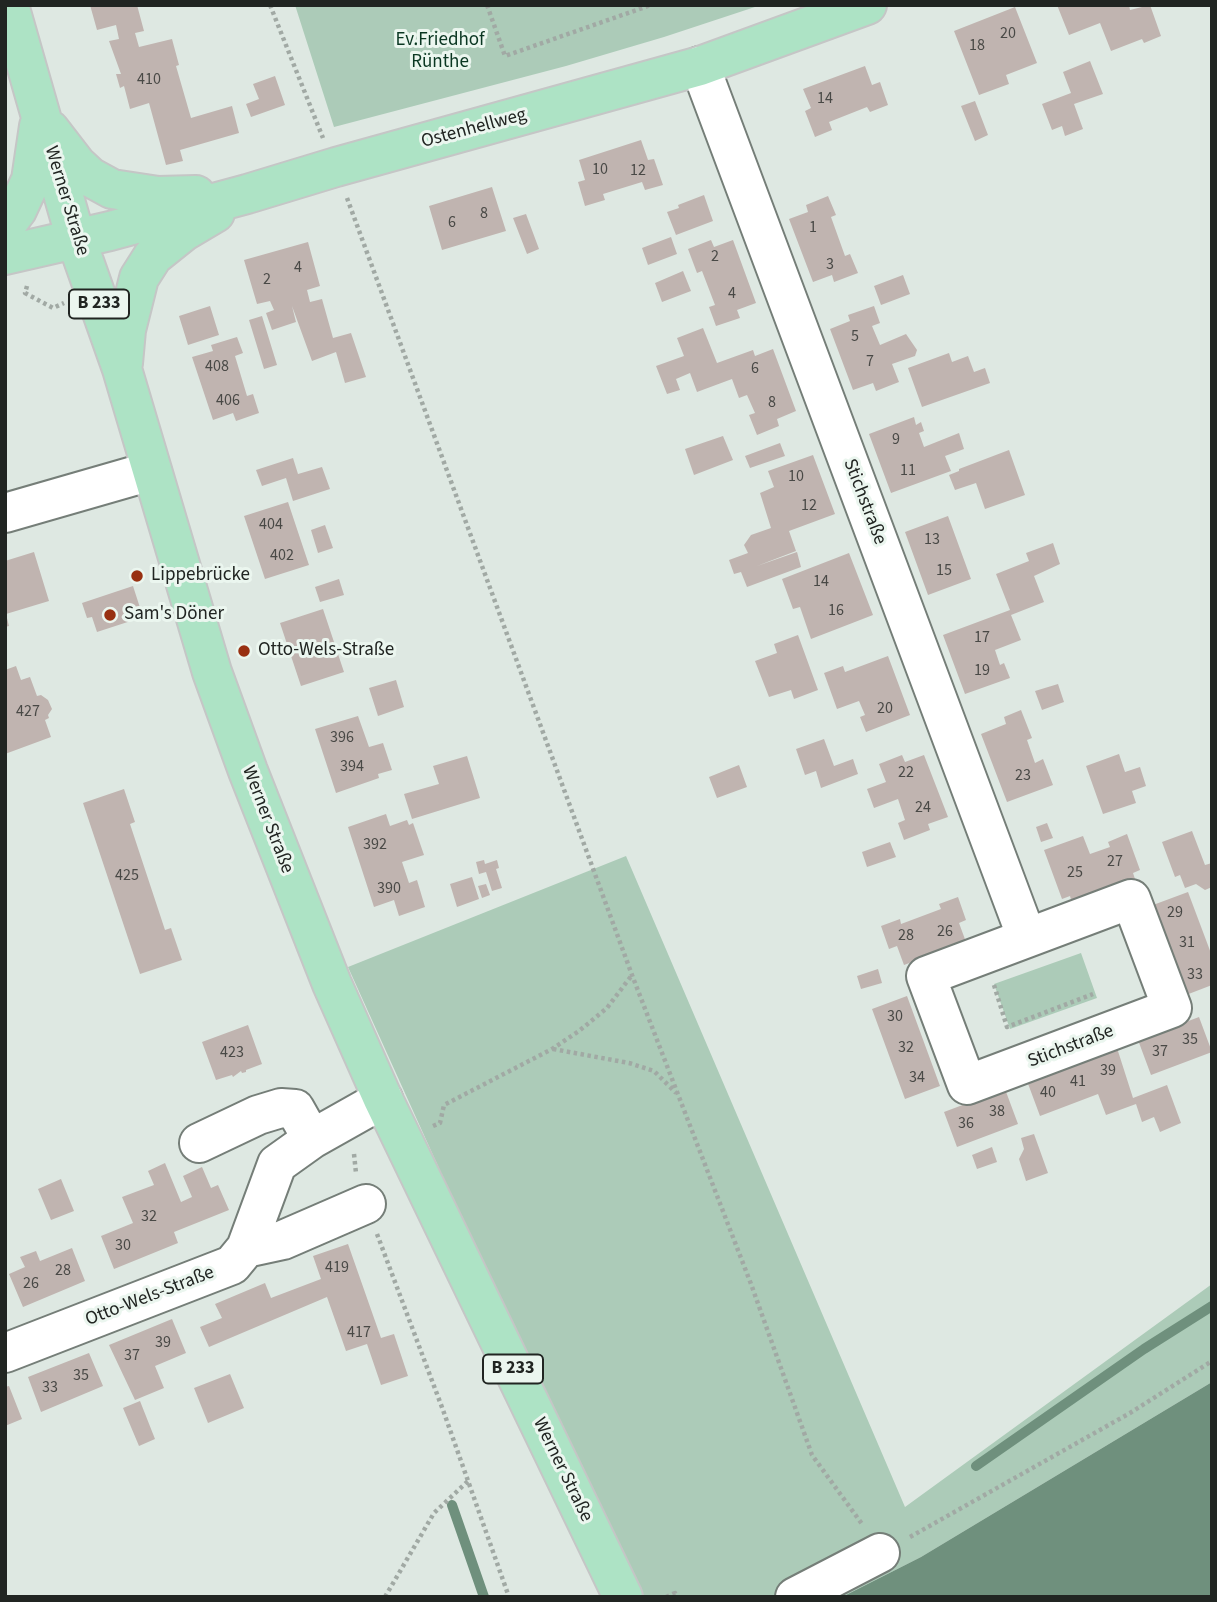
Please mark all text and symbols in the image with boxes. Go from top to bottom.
house number: 20 [1000,24,1016,44]
park label: Ev.Friedhof Rünthe [395,30,485,74]
house number: 18 [969,36,985,56]
house number: 410 [137,70,161,90]
house number: 14 [817,89,833,109]
street label: Ostenhellweg [419,104,529,154]
street label: Werner Straße [39,143,93,259]
house number: 10 [592,160,608,180]
house number: 12 [630,161,646,181]
house number: 8 [480,204,488,224]
house number: 6 [448,213,456,233]
house number: 1 [809,218,817,238]
house number: 2 [711,247,719,267]
house number: 3 [826,255,834,275]
house number: 4 [294,258,302,278]
house number: 2 [263,270,271,290]
house number: 4 [728,284,736,304]
road number: B 233 [69,290,129,318]
house number: 5 [851,327,859,347]
house number: 7 [866,352,874,372]
house number: 408 [205,357,229,377]
house number: 6 [751,359,759,379]
house number: 406 [216,391,240,411]
house number: 8 [768,393,776,413]
house number: 9 [892,430,900,450]
street label: Stichstraße [837,456,891,548]
house number: 11 [900,461,916,481]
house number: 10 [788,467,804,487]
house number: 12 [801,496,817,516]
house number: 404 [259,515,283,535]
house number: 13 [924,530,940,550]
house number: 402 [270,546,294,566]
house number: 15 [936,561,952,581]
place label: Lippebrücke [151,565,250,587]
marker: Lippebrücke [129,568,145,584]
house number: 14 [813,572,829,592]
house number: 16 [828,601,844,621]
place label: Sam's Döner [124,604,224,626]
marker: Sam's Döner [102,607,118,623]
house number: 17 [974,628,990,648]
place label: Otto-Wels-Straße [258,640,394,662]
marker: Otto-Wels-Straße [236,643,252,659]
house number: 19 [974,661,990,681]
house number: 20 [877,699,893,719]
house number: 427 [16,702,40,722]
house number: 396 [330,728,354,748]
house number: 394 [340,757,364,777]
street label: Werner Straße [236,763,298,877]
house number: 22 [898,763,914,783]
house number: 23 [1015,766,1031,786]
house number: 24 [915,798,931,818]
house number: 392 [363,835,387,855]
house number: 27 [1107,852,1123,872]
house number: 25 [1067,863,1083,883]
house number: 425 [115,866,139,886]
house number: 390 [377,879,401,899]
house number: 29 [1167,903,1183,923]
house number: 26 [937,922,953,942]
house number: 28 [898,926,914,946]
house number: 31 [1179,933,1195,953]
house number: 33 [1187,965,1203,985]
house number: 30 [887,1007,903,1027]
street label: Stichstraße [1025,1020,1117,1074]
house number: 35 [1182,1030,1198,1050]
house number: 32 [898,1038,914,1058]
house number: 37 [1152,1042,1168,1062]
house number: 423 [220,1043,244,1063]
house number: 39 [1100,1061,1116,1081]
house number: 34 [909,1068,925,1088]
house number: 41 [1070,1072,1086,1092]
house number: 40 [1040,1083,1056,1103]
house number: 38 [989,1102,1005,1122]
house number: 36 [958,1114,974,1134]
house number: 32 [141,1207,157,1227]
house number: 30 [115,1236,131,1256]
house number: 419 [325,1258,349,1278]
house number: 28 [55,1261,71,1281]
street label: Otto-Wels-Straße [82,1262,218,1332]
house number: 26 [23,1274,39,1294]
house number: 417 [347,1323,371,1343]
house number: 39 [155,1333,171,1353]
house number: 37 [124,1346,140,1366]
road number: B 233 [483,1354,543,1384]
house number: 35 [73,1366,89,1386]
house number: 33 [42,1378,58,1398]
street label: Werner Straße [527,1414,597,1526]

